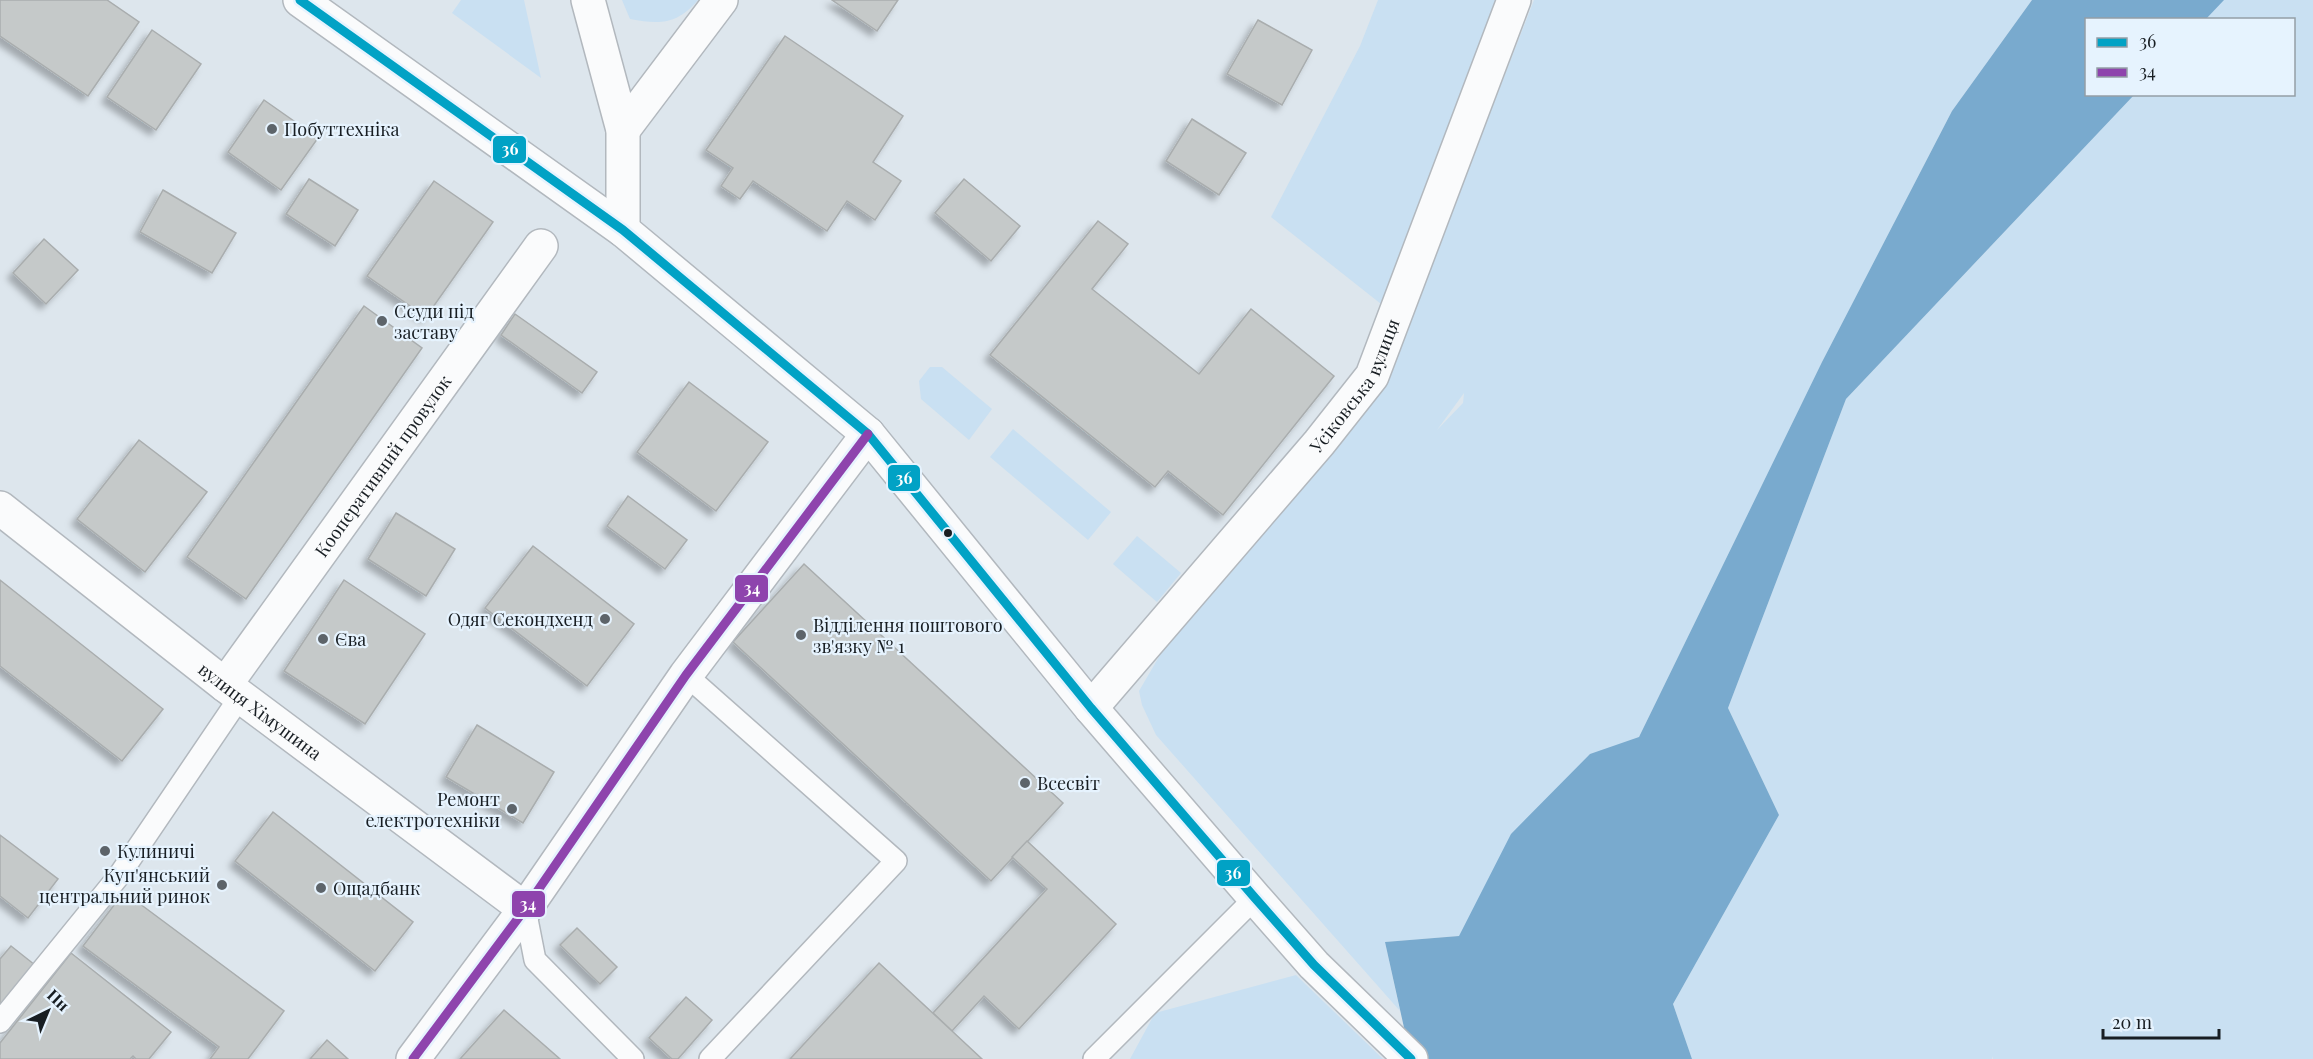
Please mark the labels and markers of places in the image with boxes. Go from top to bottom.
place label: Побуттехніка [284,117,400,141]
marker: Побуттехніка [265,122,279,136]
place label: Ссуди під заставу [394,299,474,344]
marker: Ссуди під заставу [375,314,389,328]
unlabelled marker [942,527,954,539]
place label: Одяг Секондхенд [448,607,594,631]
marker: Одяг Секондхенд [598,612,612,626]
place label: Відділення поштового зв'язку № 1 [813,613,1003,658]
place label: Єва [335,627,366,651]
marker: Відділення поштового зв'язку № 1 [794,628,808,642]
marker: Єва [316,632,330,646]
place label: Всесвіт [1037,771,1100,795]
marker: Всесвіт [1018,776,1032,790]
place label: Ремонт електротехніки [366,787,500,832]
marker: Ремонт електротехніки [505,802,519,816]
place label: Кулиничі [117,839,195,863]
marker: Кулиничі [98,844,112,858]
place label: Куп'янський центральний ринок [39,863,210,908]
place label: Ощадбанк [333,876,420,900]
marker: Куп'янський центральний ринок [215,878,229,892]
marker: Ощадбанк [314,881,328,895]

